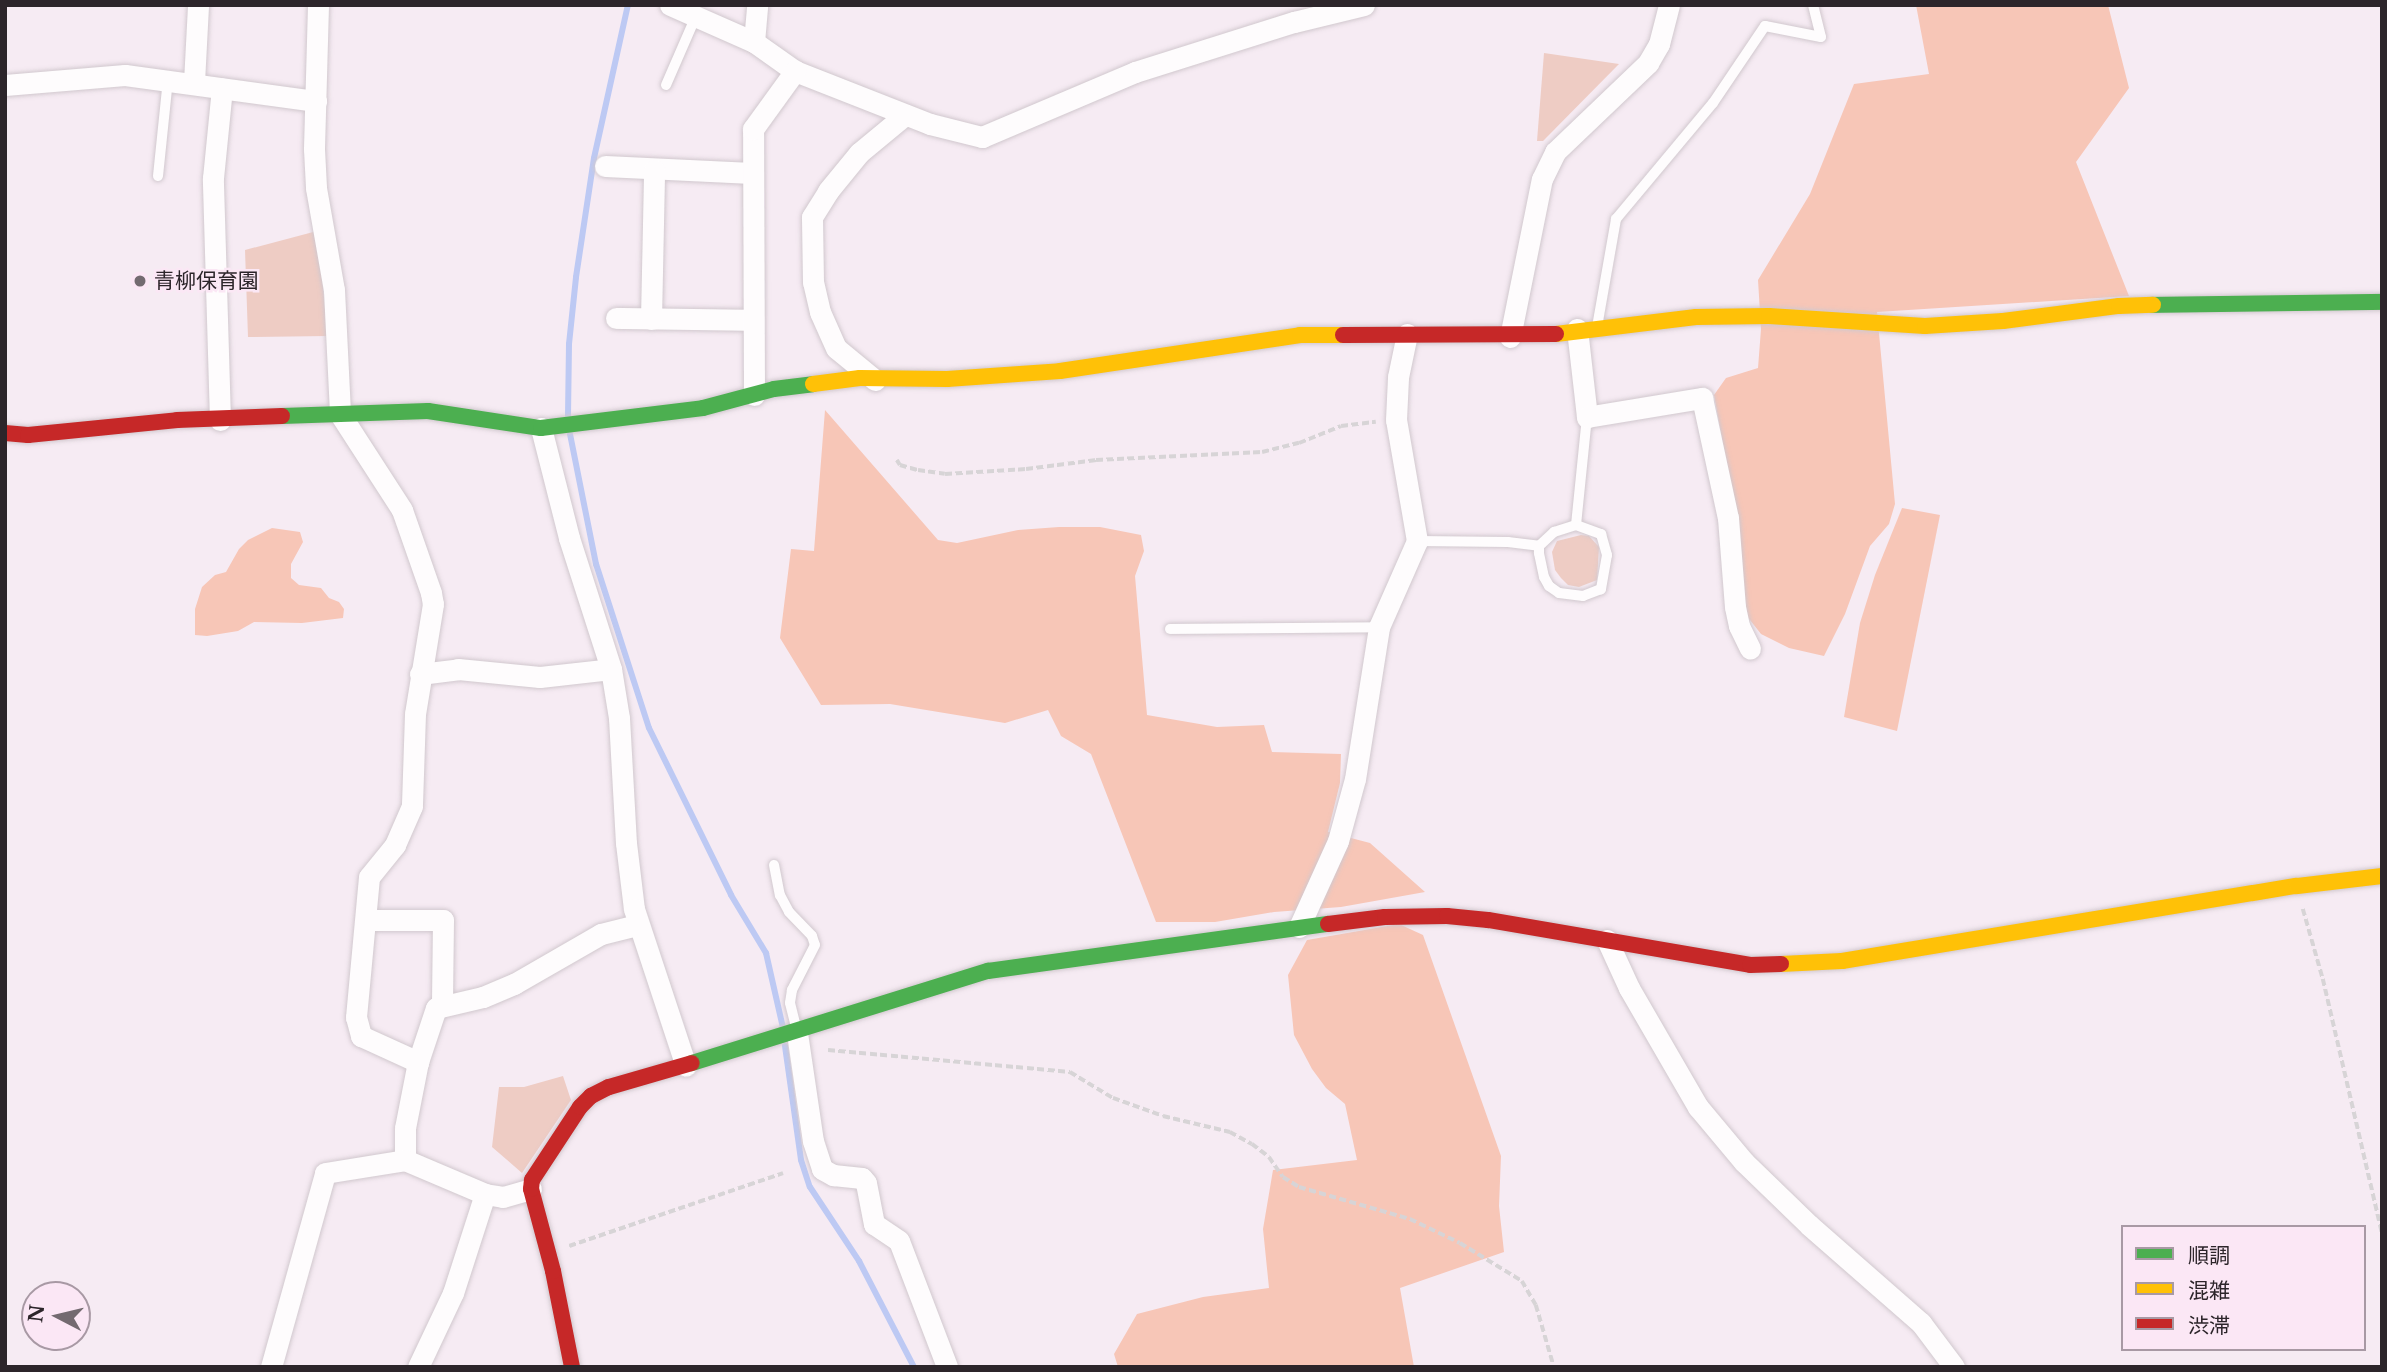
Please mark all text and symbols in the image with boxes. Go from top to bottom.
place label: 青柳保育園 [154,268,259,294]
marker: 青柳保育園 [132,273,148,289]
legend [2121,1225,2366,1351]
text: 順調 [2188,1243,2230,1269]
text: 混雑 [2188,1278,2230,1304]
north arrow [21,1281,91,1351]
text: N [24,1303,49,1324]
text: 渋滞 [2188,1313,2230,1339]

